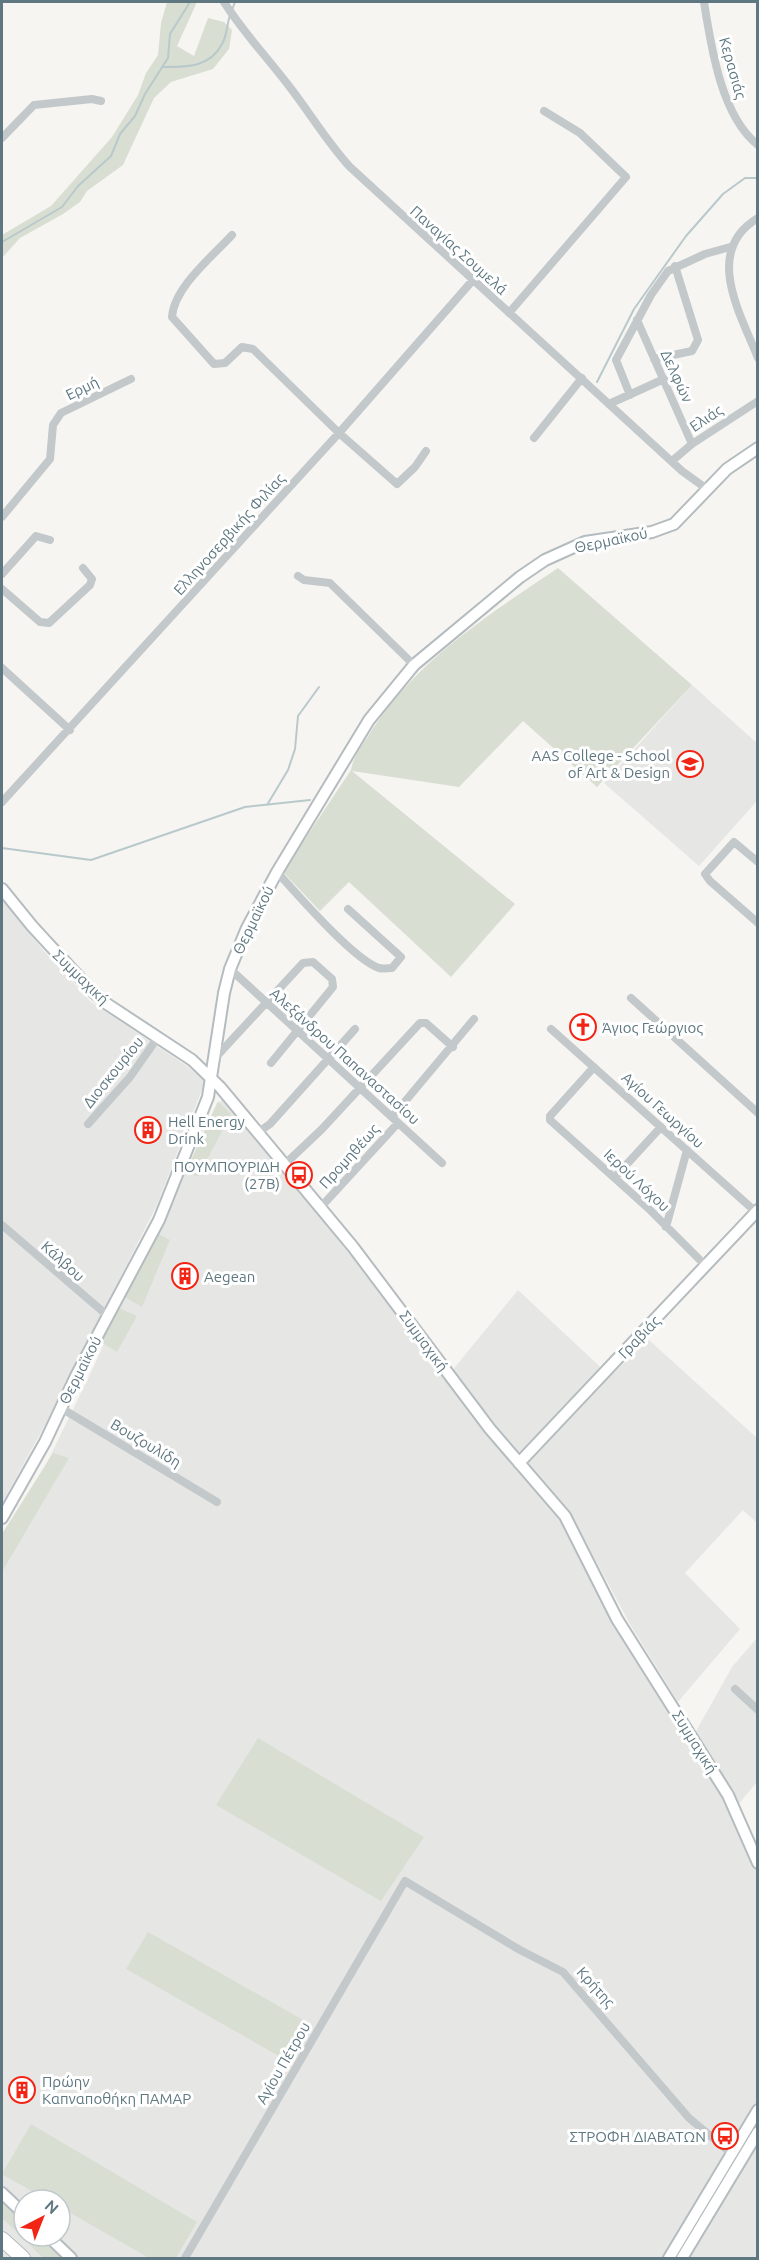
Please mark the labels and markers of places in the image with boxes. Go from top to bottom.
place label: AAS College - School of Art & Design [531,747,670,781]
school or university icon: AAS College - School of Art & Design [675,749,705,779]
church icon: Άγιος Γεώργιος [568,1012,598,1042]
place label: Άγιος Γεώργιος [602,1019,703,1036]
place label: Hell Energy Drink [168,1113,245,1147]
building icon: Hell Energy Drink [133,1115,163,1145]
place label: ΠΟΥΜΠΟΥΡΙΔΗ (27Β) [174,1158,280,1192]
bus stop icon: ΠΟΥΜΠΟΥΡΙΔΗ (27Β) [284,1160,314,1190]
building icon: Aegean [170,1261,200,1291]
place label: Aegean [204,1268,255,1285]
place label: Πρώην Καπναποθήκη ΠΑΜΑΡ [42,2073,191,2107]
building icon: Πρώην Καπναποθήκη ΠΑΜΑΡ [7,2075,37,2105]
bus stop icon: ΣΤΡΟΦΗ ΔΙΑΒΑΤΩΝ [710,2121,740,2151]
place label: ΣΤΡΟΦΗ ΔΙΑΒΑΤΩΝ [570,2128,706,2145]

